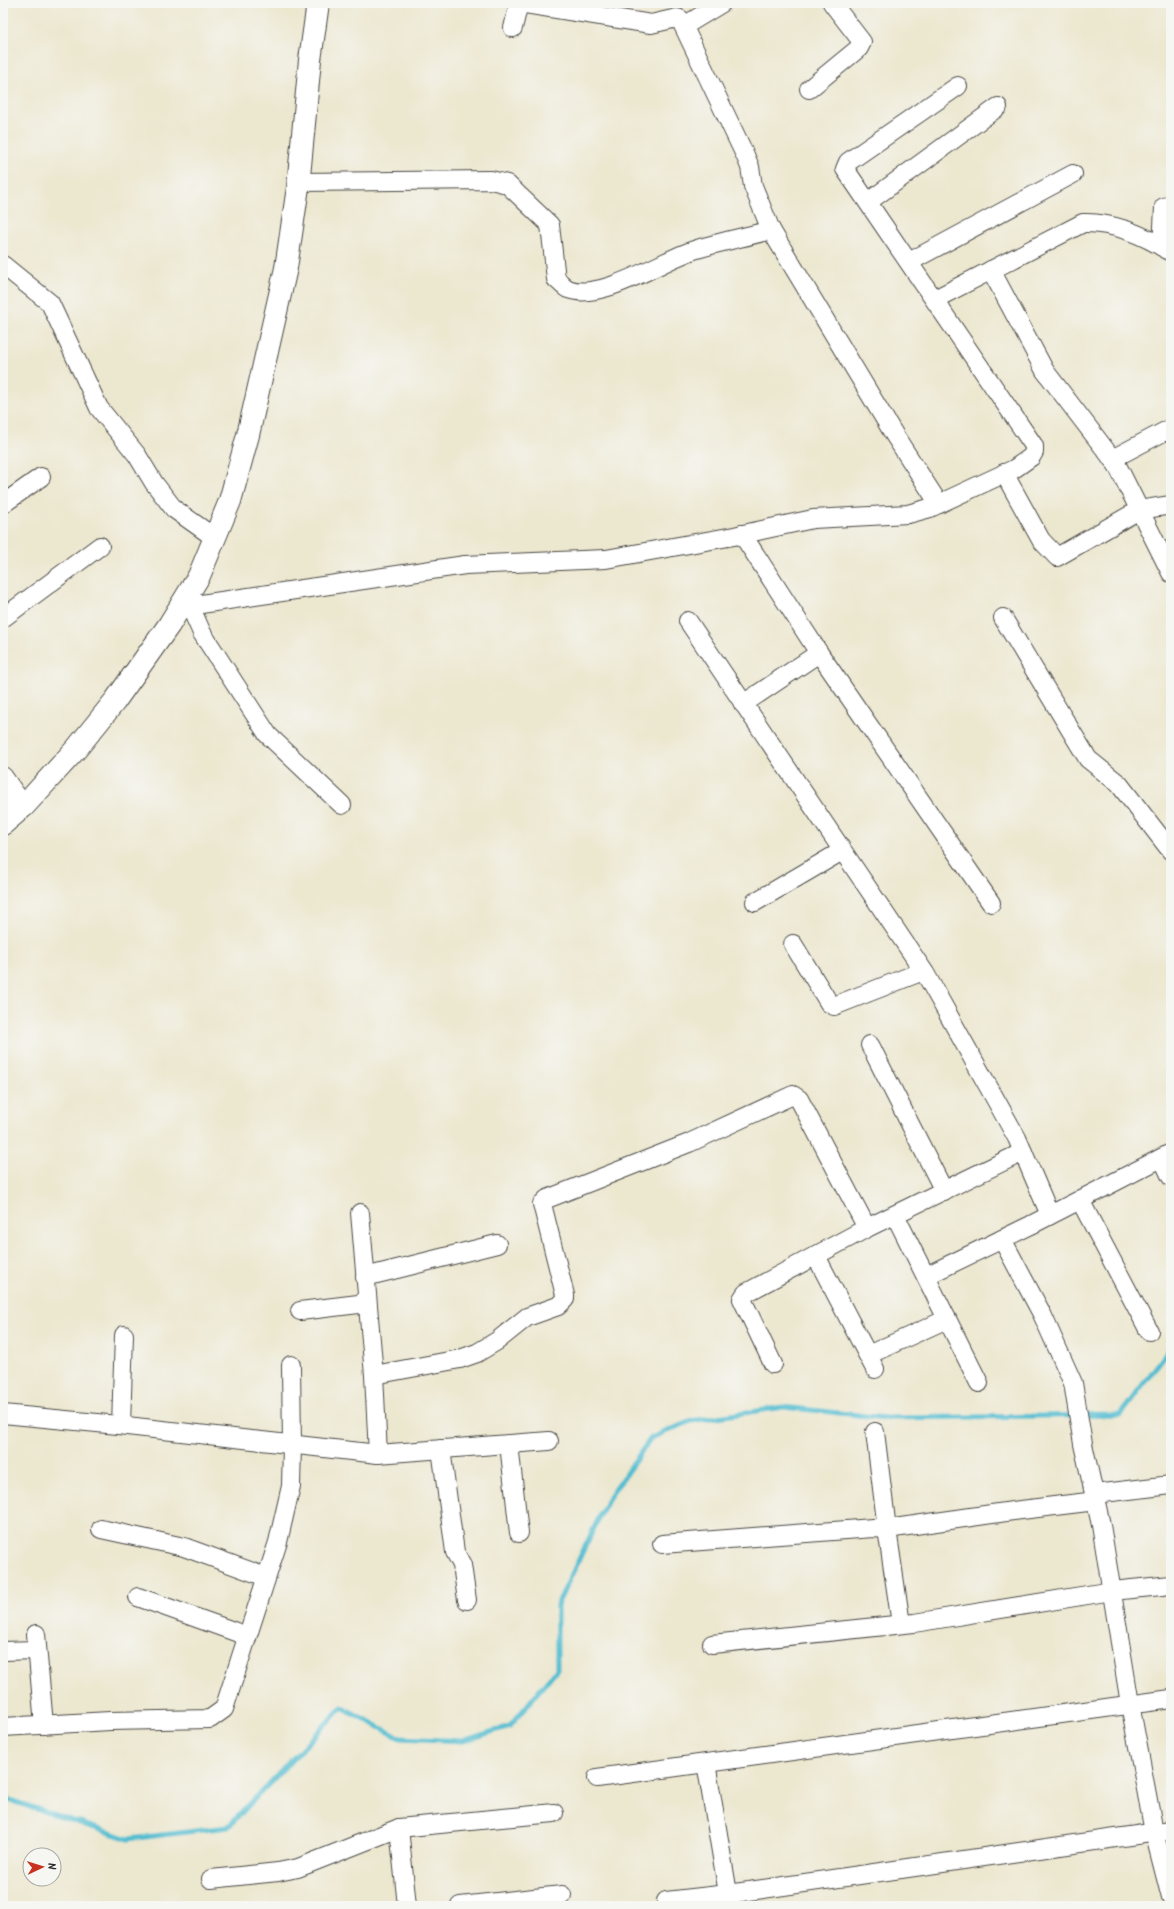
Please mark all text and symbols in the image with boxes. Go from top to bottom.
north arrow [22,1847,62,1887]
text: N [42,1862,60,1871]

